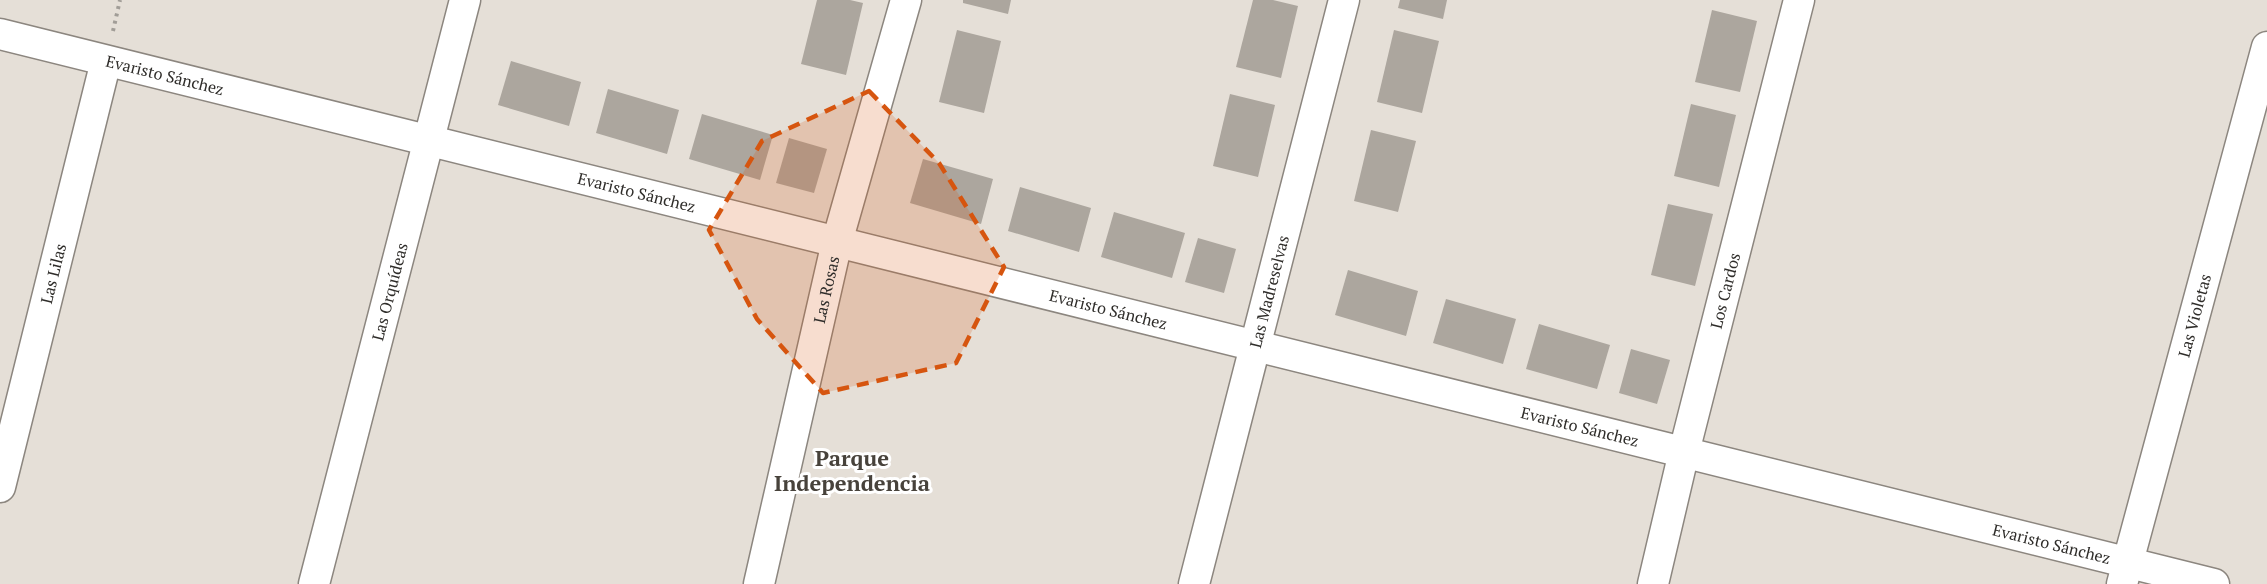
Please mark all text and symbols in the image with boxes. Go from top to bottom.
street label: Evaristo Sánchez [104,50,226,100]
street label: Evaristo Sánchez [575,167,698,217]
street label: Las Madreselvas [1244,233,1294,350]
street label: Las Orquídeas [366,240,413,343]
street label: Las Lilas [35,241,71,306]
street label: Los Cardos [1705,250,1745,331]
street label: Las Rosas [808,254,845,325]
street label: Las Violetas [2173,271,2216,360]
street label: Evaristo Sánchez [1047,284,1170,335]
street label: Evaristo Sánchez [1519,401,1641,452]
district label: Parque Independencia [774,443,930,497]
street label: Evaristo Sánchez [1990,518,2113,569]

